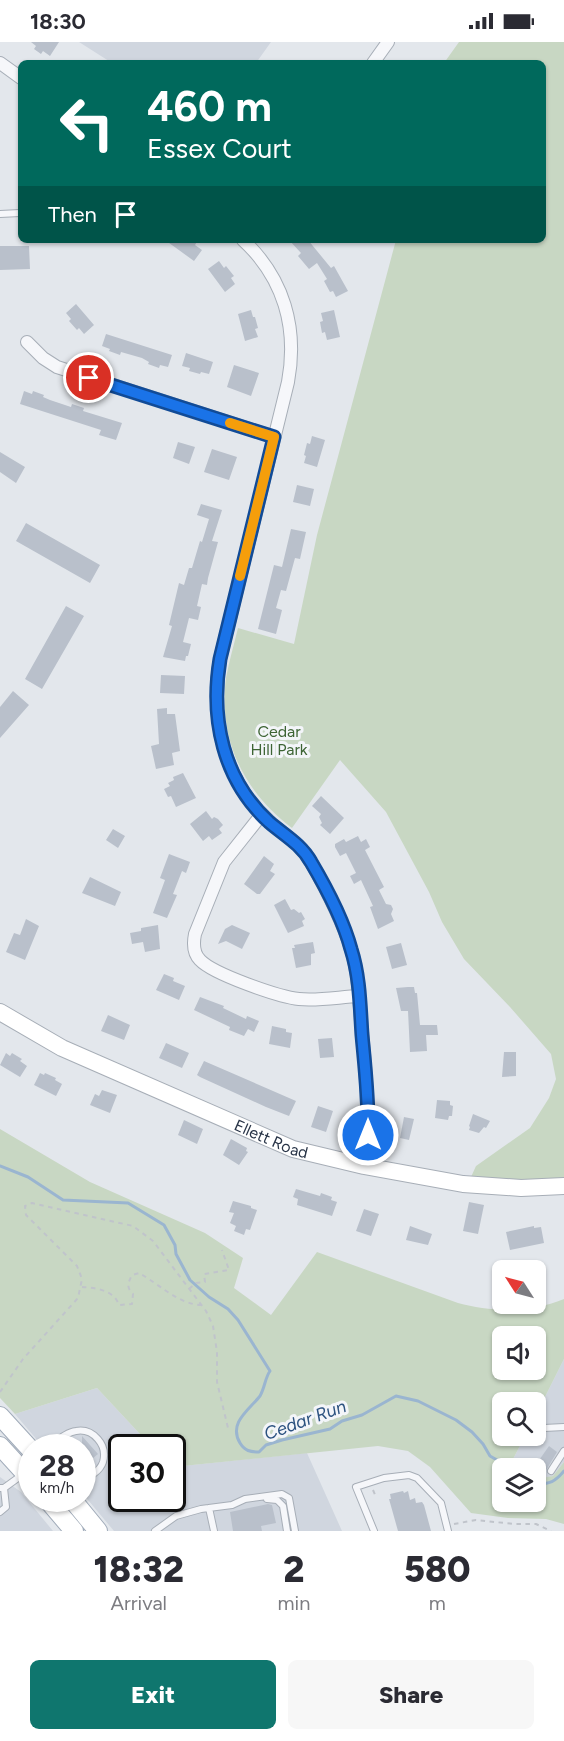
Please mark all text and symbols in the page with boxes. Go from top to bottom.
text: 18:30 [30,8,86,35]
text: 460 m [147,81,272,132]
icon: left [48,84,126,162]
text: Essex Court [147,132,292,165]
icon: arrive [109,198,142,231]
text: Then [48,201,97,228]
pin [63,352,114,403]
icon: arrive [72,361,105,394]
park label: Cedar Hill Park [250,722,308,759]
position arrow [336,1103,400,1167]
street label: Ellett Road [231,1116,310,1162]
north arrow [492,1260,546,1314]
map controls [492,1260,546,1512]
button: sound [492,1326,546,1380]
button: search [492,1392,546,1446]
water label: Cedar Run [261,1395,349,1445]
speed limit sign: 30 [108,1434,186,1512]
text: 28 [39,1447,75,1484]
button: layers [492,1458,546,1512]
text: km/h [40,1479,74,1497]
text: 18:32 [94,1548,184,1591]
text: 2 [283,1548,305,1591]
text: 580 [404,1548,470,1591]
text: Arrival [111,1591,167,1615]
text: min [278,1591,310,1615]
text: m [429,1591,446,1615]
button: Exit [30,1660,276,1729]
button: Share [288,1660,534,1729]

